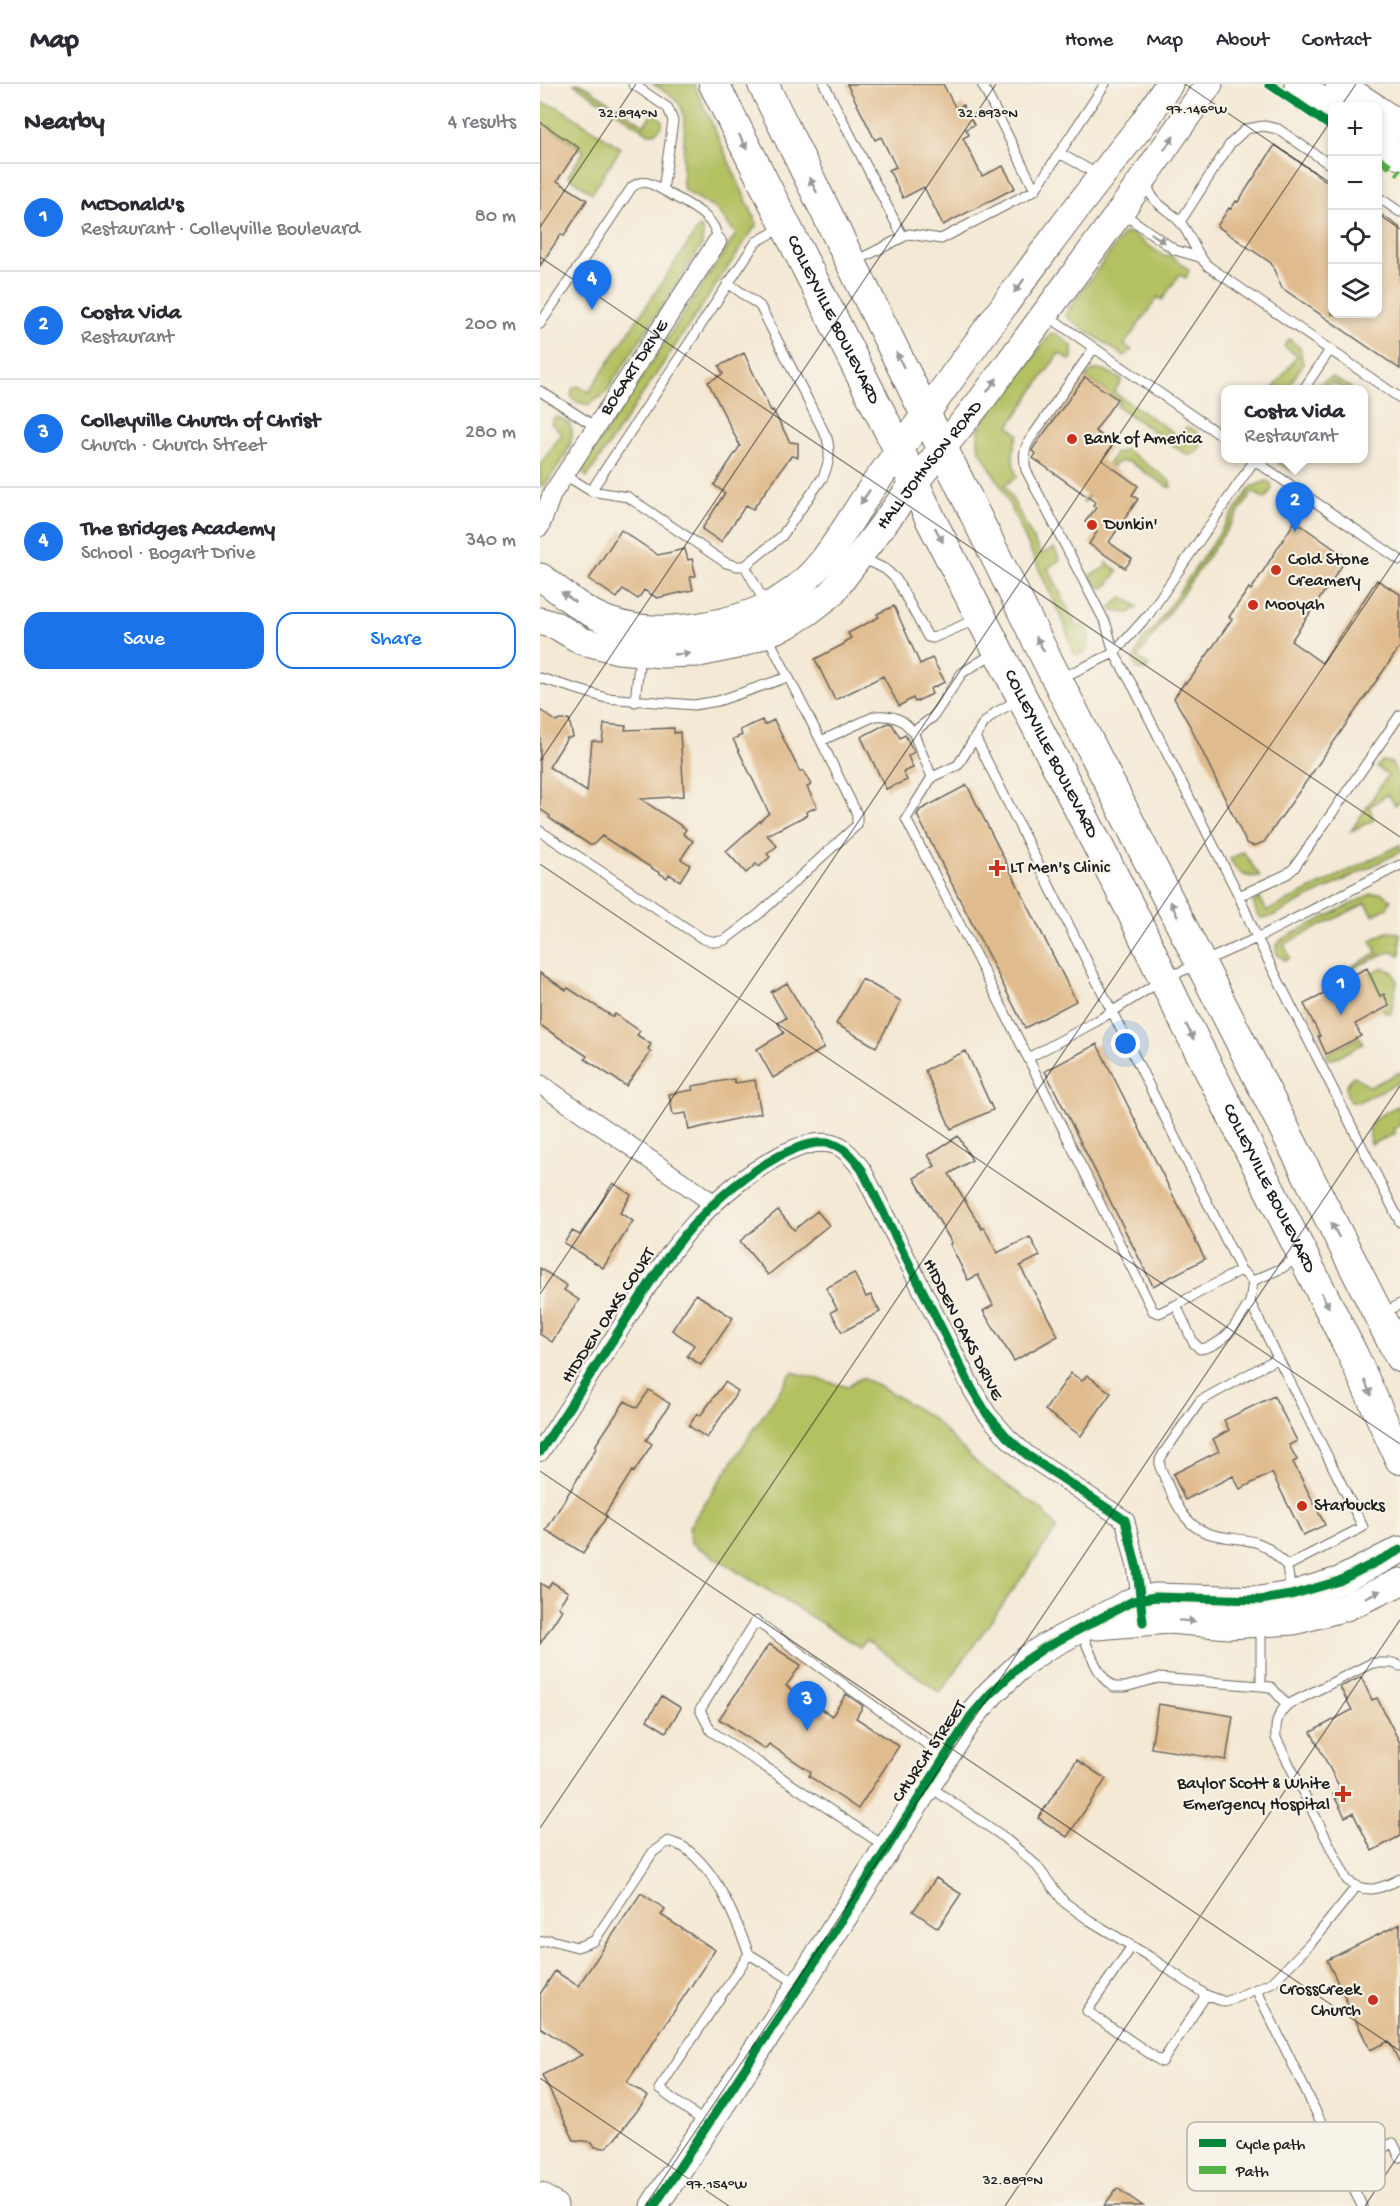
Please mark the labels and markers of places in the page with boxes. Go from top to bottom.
pin: 4 [572,260,612,310]
place label: Bank of America [1083,429,1203,450]
marker: Bank of America [1065,432,1079,446]
pin: 2 [1276,482,1314,532]
place label: Dunkin' [1103,515,1158,536]
marker: Dunkin' [1085,518,1099,532]
place label: Cold Stone Creamery [1288,550,1369,592]
marker: Cold Stone Creamery [1269,563,1283,577]
place label: Mooyah [1265,595,1325,616]
marker: Mooyah [1246,598,1260,612]
place label: LT Men's Clinic [1010,858,1111,879]
marker: LT Men's Clinic [988,859,1006,877]
pin: 1 [1322,966,1360,1015]
place label: Starbucks [1314,1496,1386,1517]
marker: Starbucks [1295,1499,1309,1513]
pin: 3 [788,1682,826,1731]
place label: Baylor Scott & White Emergency Hospital [1176,1774,1331,1816]
marker: Baylor Scott & White Emergency Hospital [1334,1785,1352,1803]
place label: CrossCreek Church [1280,1980,1363,2022]
marker: CrossCreek Church [1366,1993,1380,2007]

